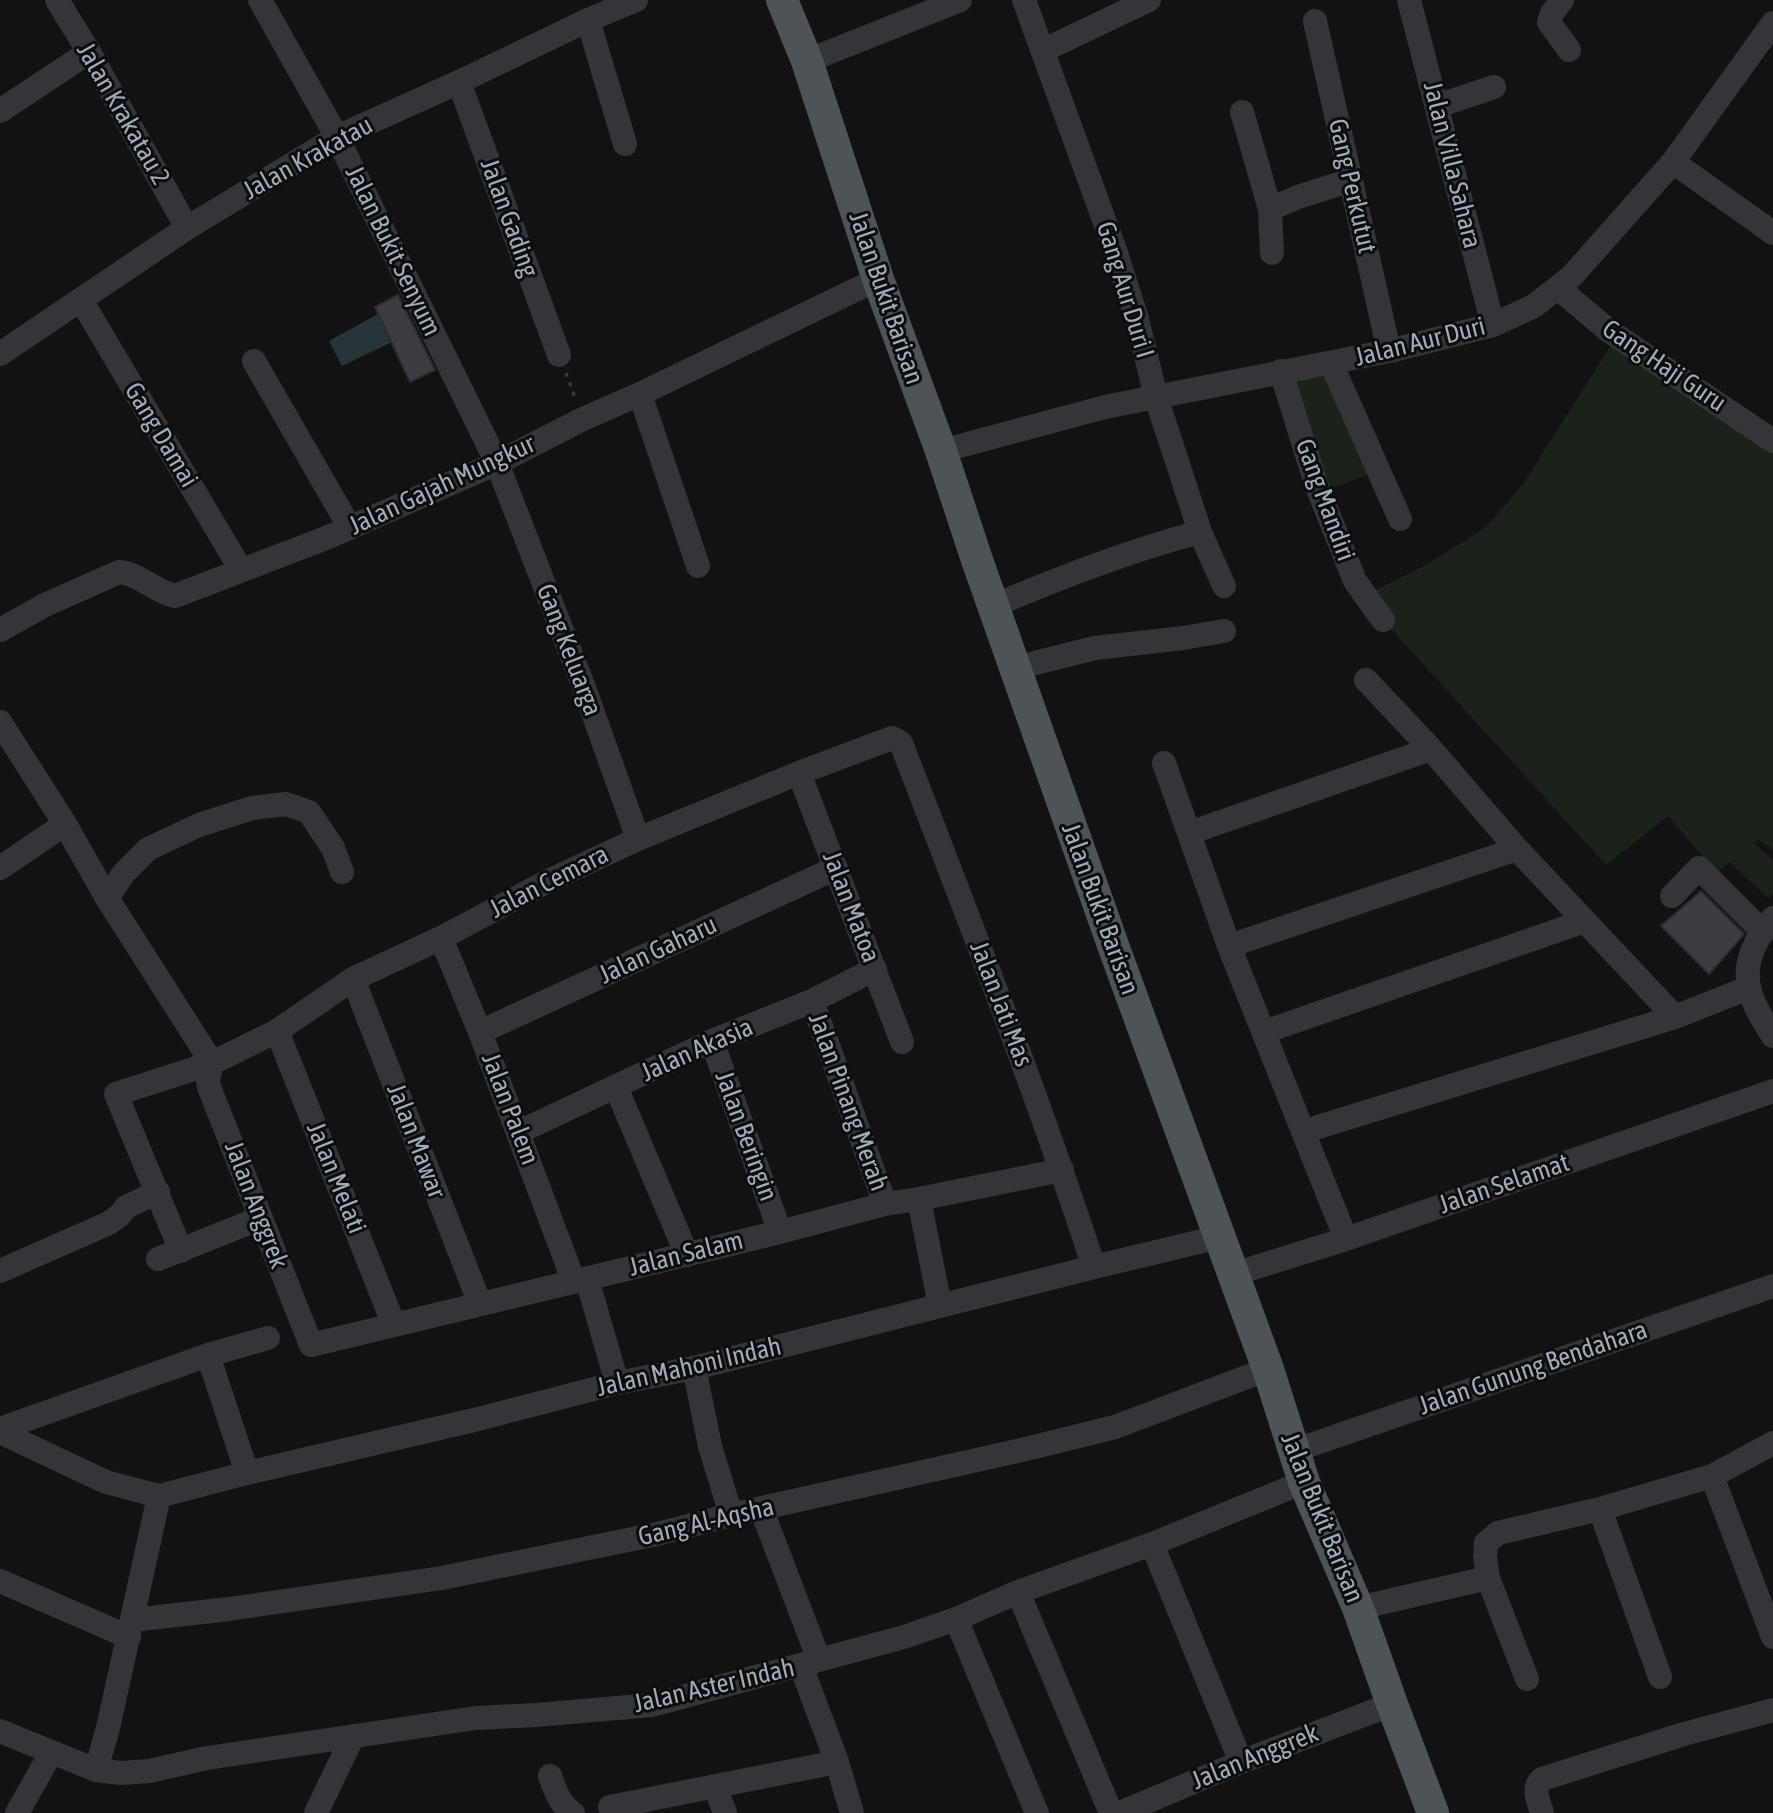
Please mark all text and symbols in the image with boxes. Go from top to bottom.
street label: Jalan Krakatau 2 [70,37,176,191]
street label: Jalan Villa Sahara [1416,78,1488,252]
street label: Jalan Krakatau [238,110,378,206]
street label: Gang Perkutut [1321,116,1383,256]
street label: Jalan Gading [473,155,545,281]
street label: Jalan Bukit Senyum [338,161,448,341]
street label: Jalan Bukit Barisan [842,208,930,388]
street label: Gang Aur Duri I [1090,218,1160,362]
street label: Jalan Aur Duri [1352,311,1488,373]
street label: Gang Haji Guru [1596,313,1732,419]
street label: Gang Damai [118,377,204,493]
street label: Jalan Gajah Mungkur [344,428,540,542]
street label: Gang Mandiri [1289,435,1361,565]
street label: Gang Keluarga [530,580,608,720]
street label: Jalan Bukit Barisan [1055,819,1145,999]
street label: Jalan Cemara [484,839,614,925]
street label: Jalan Matoa [816,847,886,967]
street label: Jalan Gaharu [594,909,722,991]
street label: Jalan Jati Mas [963,937,1039,1071]
street label: Jalan Pinang Merah [801,1009,895,1195]
street label: Jalan Akasia [636,1012,758,1088]
street label: Jalan Palem [474,1049,546,1169]
street label: Jalan Beringin [708,1067,784,1205]
street label: Jalan Mawar [380,1079,452,1203]
street label: Jalan Melati [300,1118,372,1238]
street label: Jalan Anggrek [217,1137,295,1273]
street label: Jalan Selamat [1435,1147,1573,1221]
street label: Jalan Salam [626,1225,746,1283]
street label: Jalan Gunung Bendahara [1415,1314,1651,1422]
street label: Jalan Mahoni Indah [594,1331,784,1403]
street label: Jalan Bukit Barisan [1274,1429,1370,1607]
street label: Gang Al-Aqsha [635,1491,777,1553]
street label: Jalan Aster Indah [631,1652,797,1720]
street label: Jalan Anggrek [1187,1717,1323,1797]

